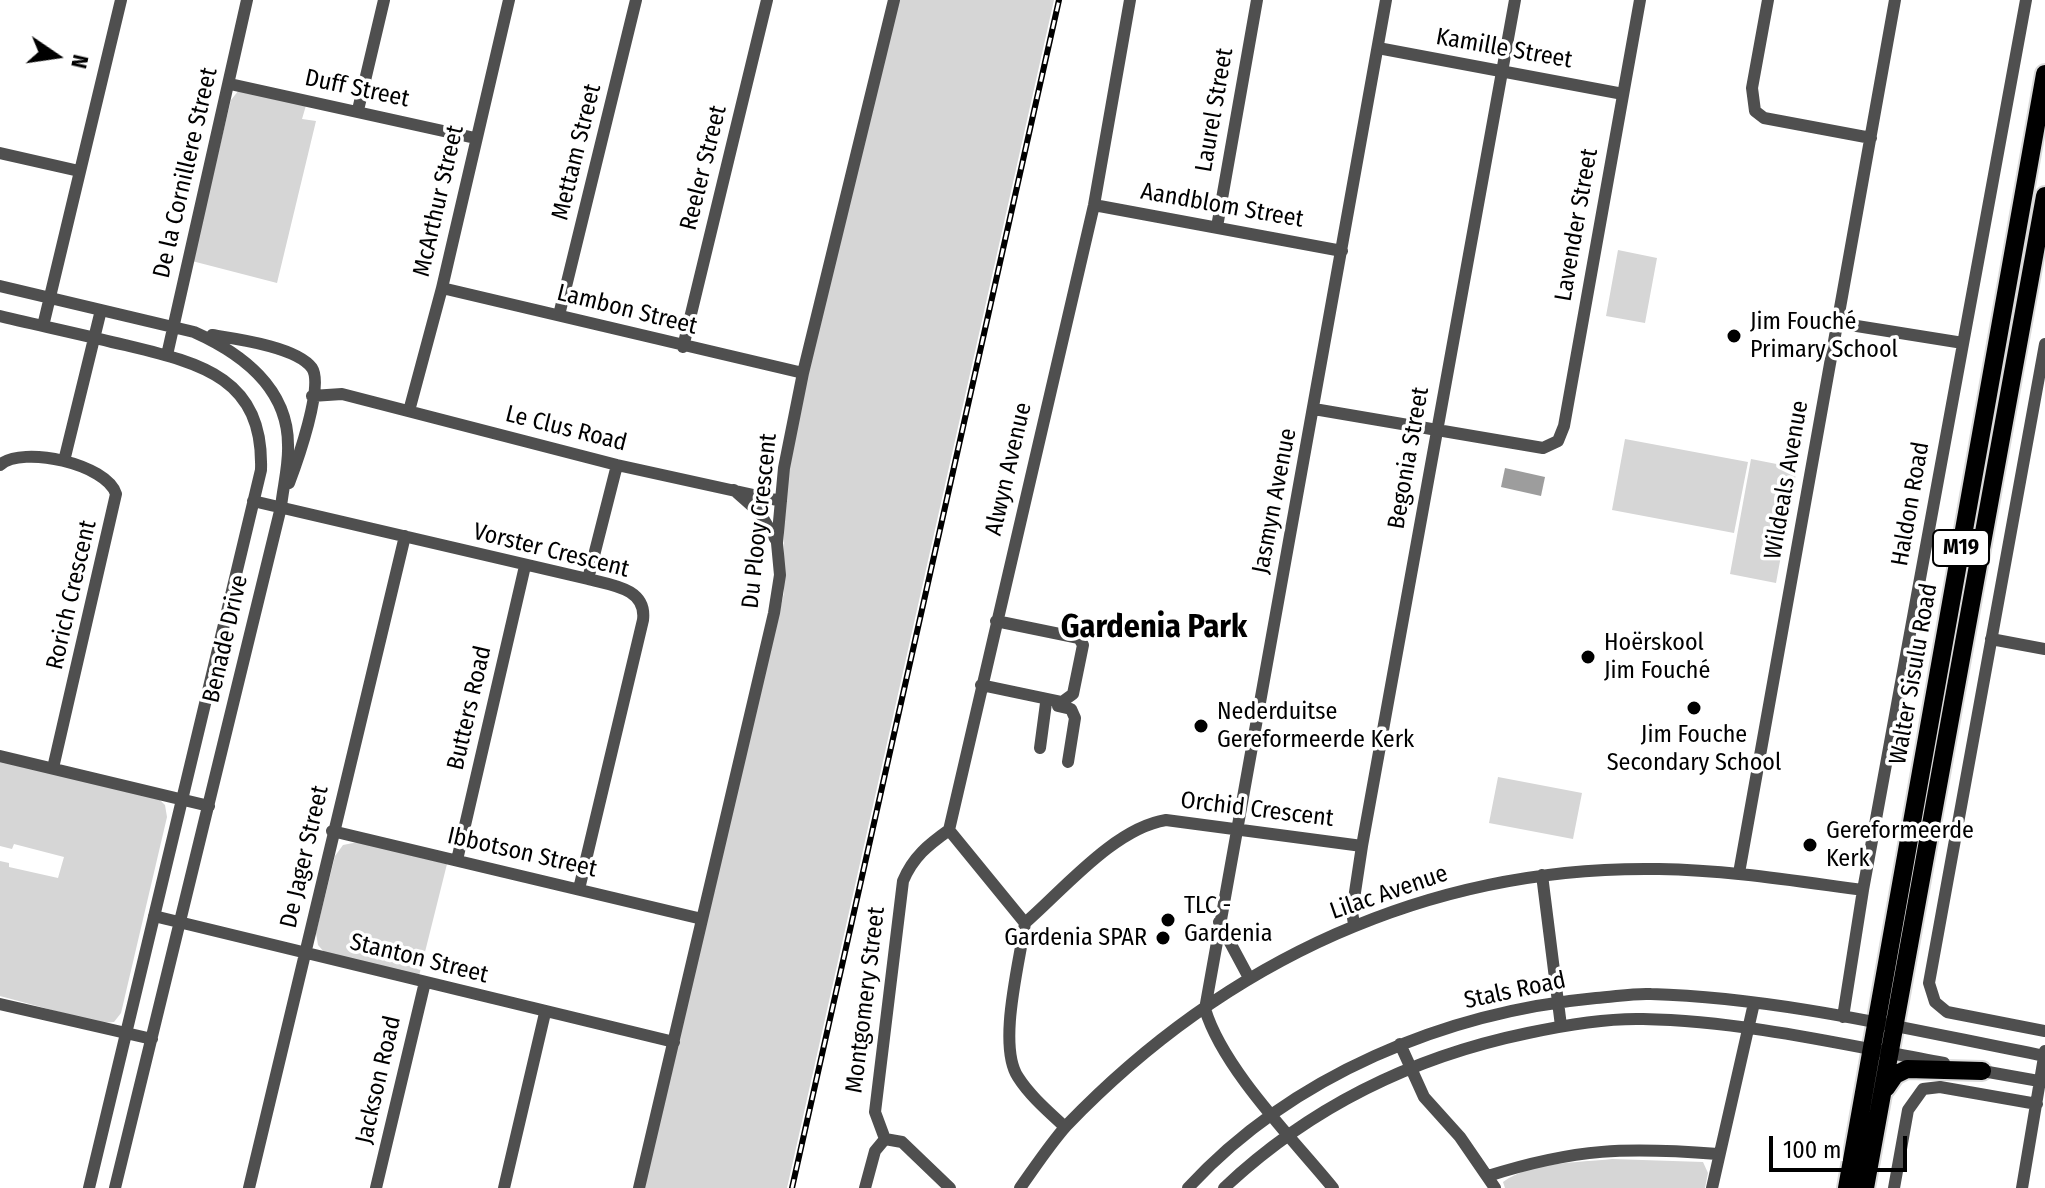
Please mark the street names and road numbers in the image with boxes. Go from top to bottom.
street label: Kamille Street [1434,23,1574,75]
street label: Laurel Street [1190,46,1240,174]
street label: Duff Street [302,64,412,114]
street label: De la Cornillere Street [148,65,224,281]
street label: Mettam Street [546,81,608,223]
street label: Reeler Street [675,103,733,233]
street label: McArthur Street [408,123,470,279]
street label: Lavender Street [1549,146,1605,304]
street label: Aandblom Street [1138,178,1306,234]
street label: Lambon Street [554,279,700,341]
street label: Begonia Street [1382,385,1436,531]
street label: Wildeals Avenue [1759,398,1815,562]
street label: Le Clus Road [502,400,630,458]
street label: Alwyn Avenue [980,400,1038,538]
street label: Jasmyn Avenue [1247,426,1303,576]
street label: Du Plooy Crescent [736,432,784,610]
street label: Haldon Road [1886,440,1936,568]
street label: Rorich Crescent [41,518,103,672]
street label: Vorster Crescent [470,518,632,584]
road number: M19 [1933,530,1989,566]
street label: Benade Drive [197,572,255,706]
street label: Walter Sisulu Road [1884,581,1944,767]
street label: Butters Road [442,643,498,773]
street label: De Jager Street [275,783,335,931]
street label: Orchid Crescent [1179,786,1335,834]
street label: Ibbotson Street [444,822,600,884]
street label: Lilac Avenue [1326,859,1452,927]
street label: Montgomery Street [840,905,892,1095]
street label: Stanton Street [347,928,491,990]
street label: Stals Road [1462,966,1568,1016]
street label: Jackson Road [350,1013,408,1147]

